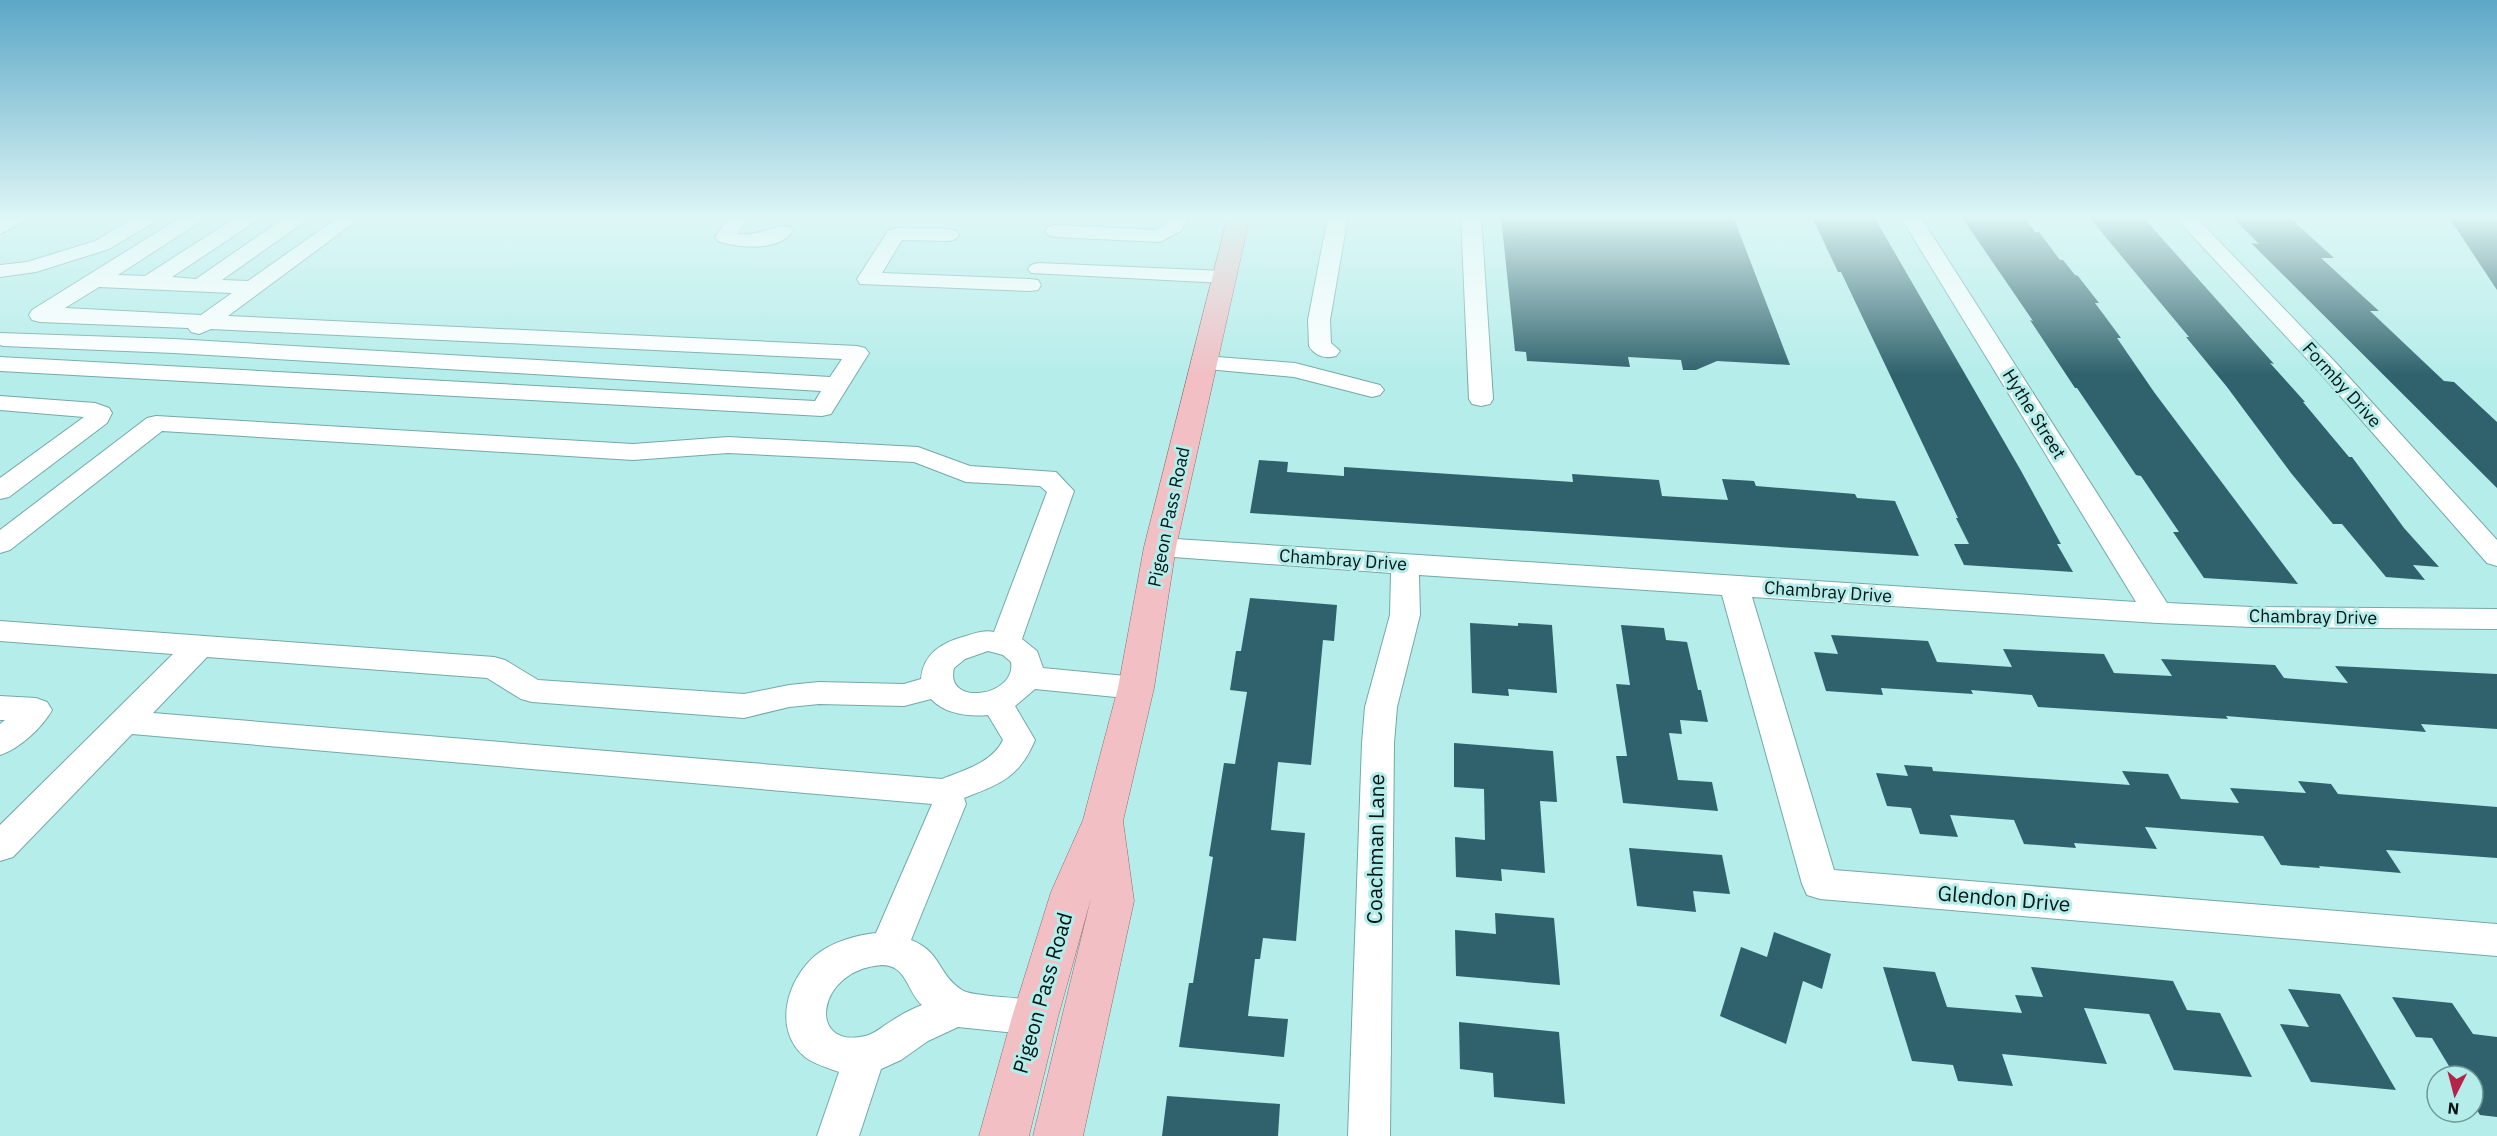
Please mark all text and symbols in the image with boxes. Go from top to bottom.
street label: Formby Drive [2298,337,2387,432]
street label: Hythe Street [1998,364,2071,463]
street label: Pigeon Pass Road [1142,445,1195,589]
street label: Chambray Drive [1278,544,1408,575]
street label: Chambray Drive [1763,576,1893,607]
street label: Chambray Drive [2249,604,2377,629]
street label: Coachman Lane [1360,774,1390,924]
street label: Glendon Drive [1936,878,2072,918]
street label: Pigeon Pass Road [1006,909,1078,1077]
north arrow [2425,1064,2485,1124]
text: N [2447,1098,2460,1119]

